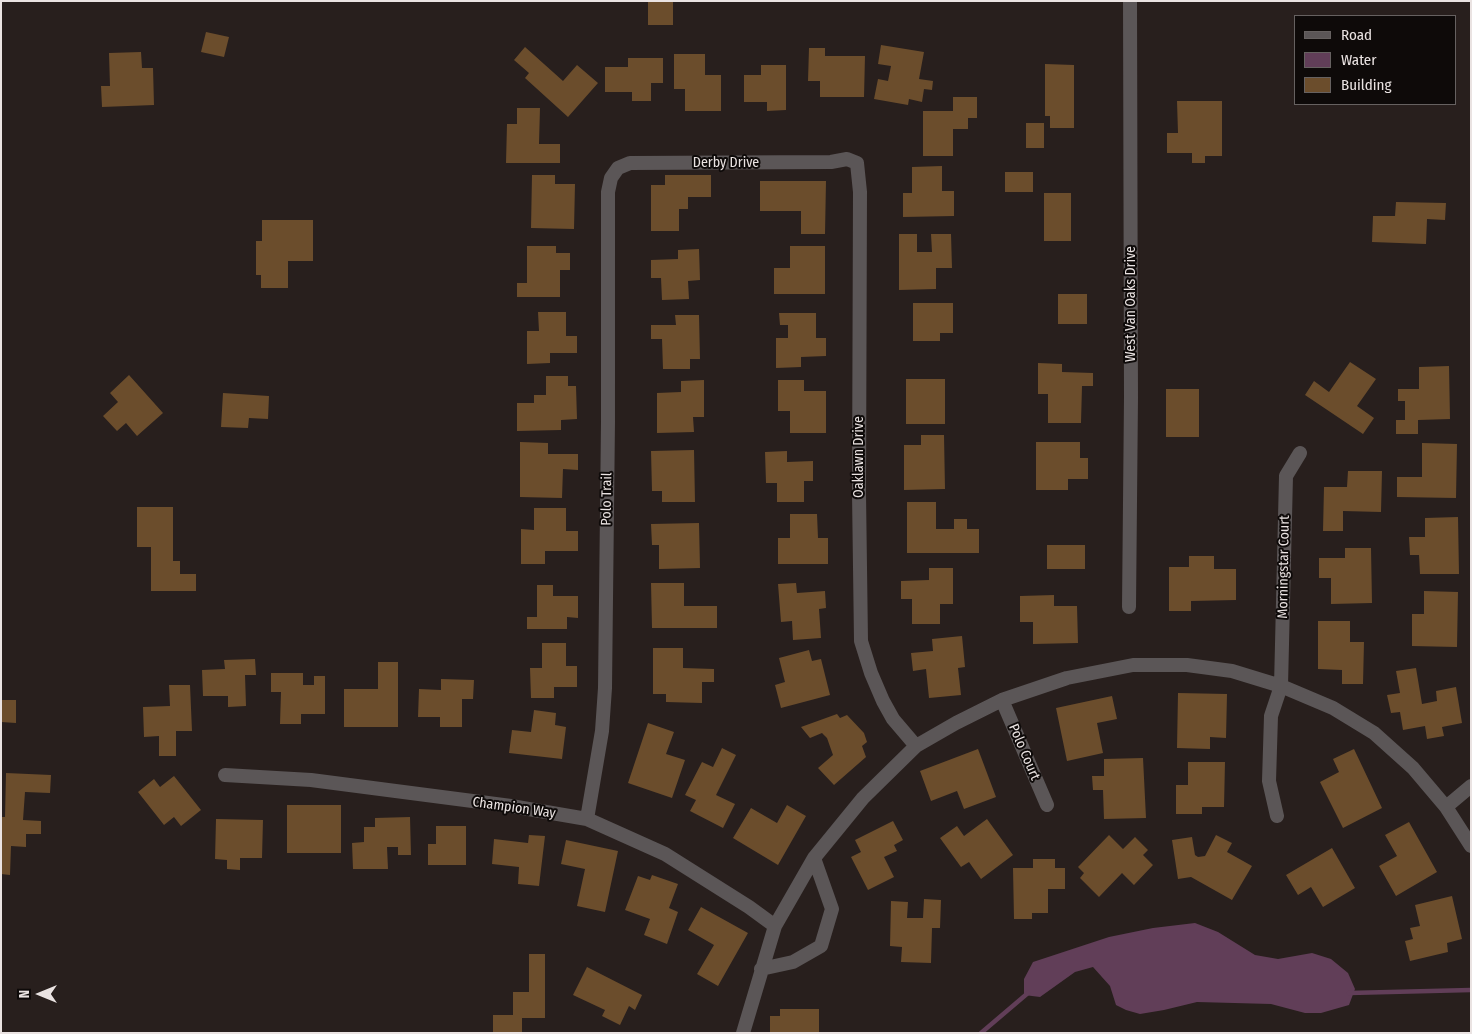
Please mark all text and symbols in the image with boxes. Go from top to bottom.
legend [1294,15,1457,105]
text: Road [1341,26,1372,44]
text: Water [1341,51,1376,69]
text: Building [1341,76,1392,94]
street label: Derby Drive [693,155,759,171]
street label: West Van Oaks Drive [1123,246,1139,362]
street label: Oaklawn Drive [851,416,867,498]
street label: Polo Trail [598,472,616,526]
street label: Morningstar Court [1275,515,1293,619]
street label: Polo Court [1005,721,1043,783]
street label: Champion Way [471,794,557,822]
north arrow [15,969,65,1019]
text: N [16,990,33,998]

